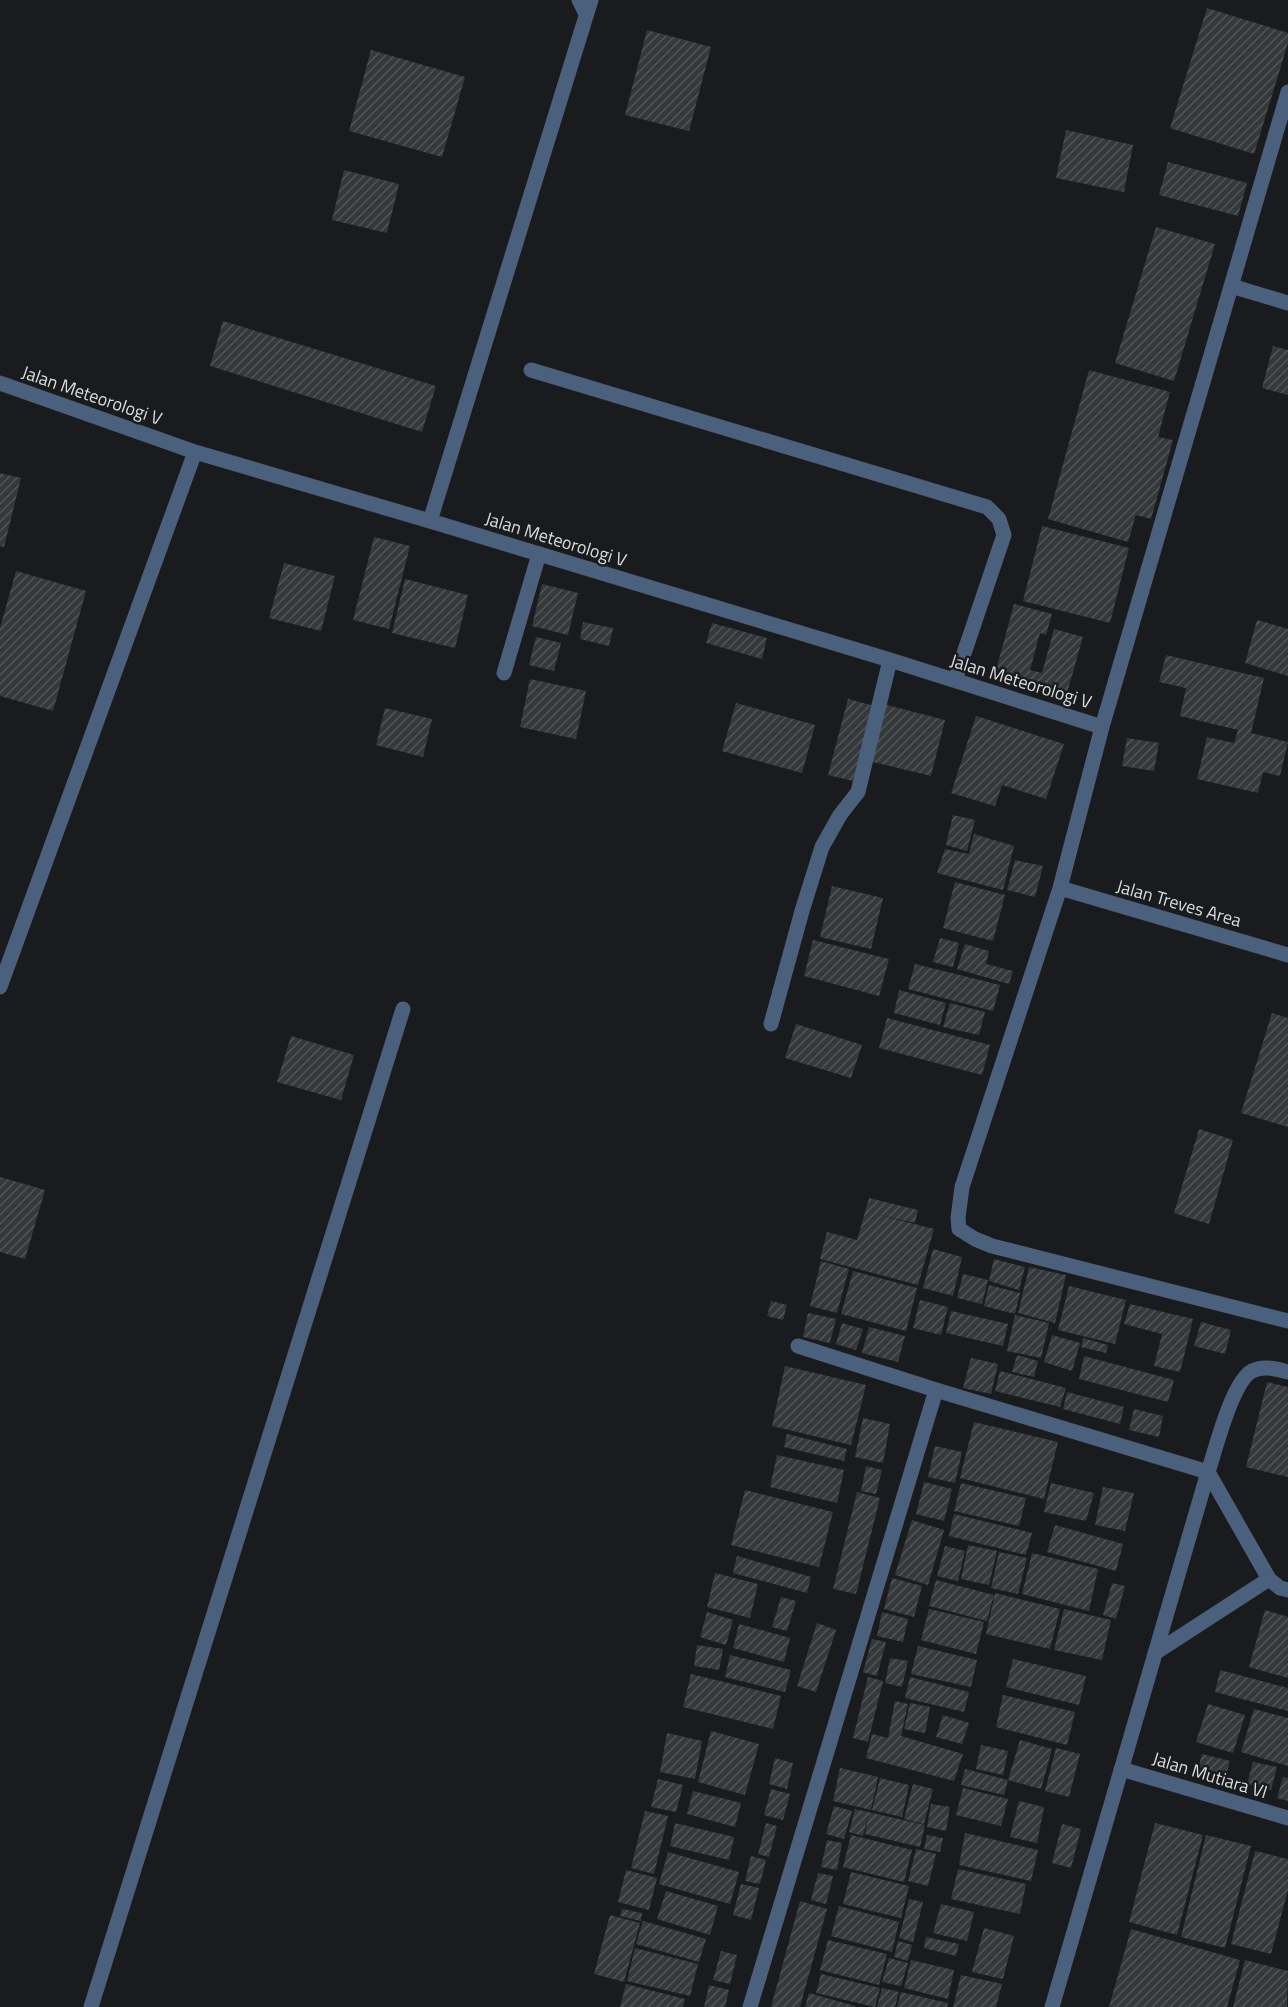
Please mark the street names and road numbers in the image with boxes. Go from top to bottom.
street label: Jalan Meteorologi V [18,358,166,432]
street label: Jalan Meteorologi V [482,505,631,574]
street label: Jalan Meteorologi V [947,647,1096,716]
street label: Jalan Treves Area [1113,872,1245,934]
street label: Jalan Mutiara VI [1149,1745,1271,1805]

